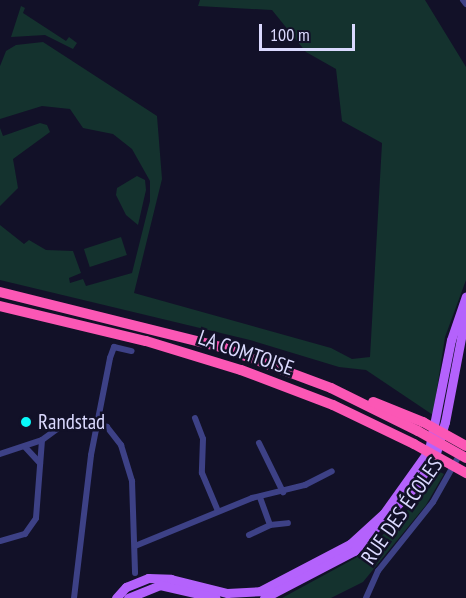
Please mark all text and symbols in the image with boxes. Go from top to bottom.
scale bar [262,12,358,50]
text: 100 m [270,23,310,46]
street label: LA COMTOISE [194,325,298,381]
place label: Randstad [38,409,105,435]
marker: Randstad [19,415,33,429]
street label: RUE DES ÉCOLES [356,453,448,569]

